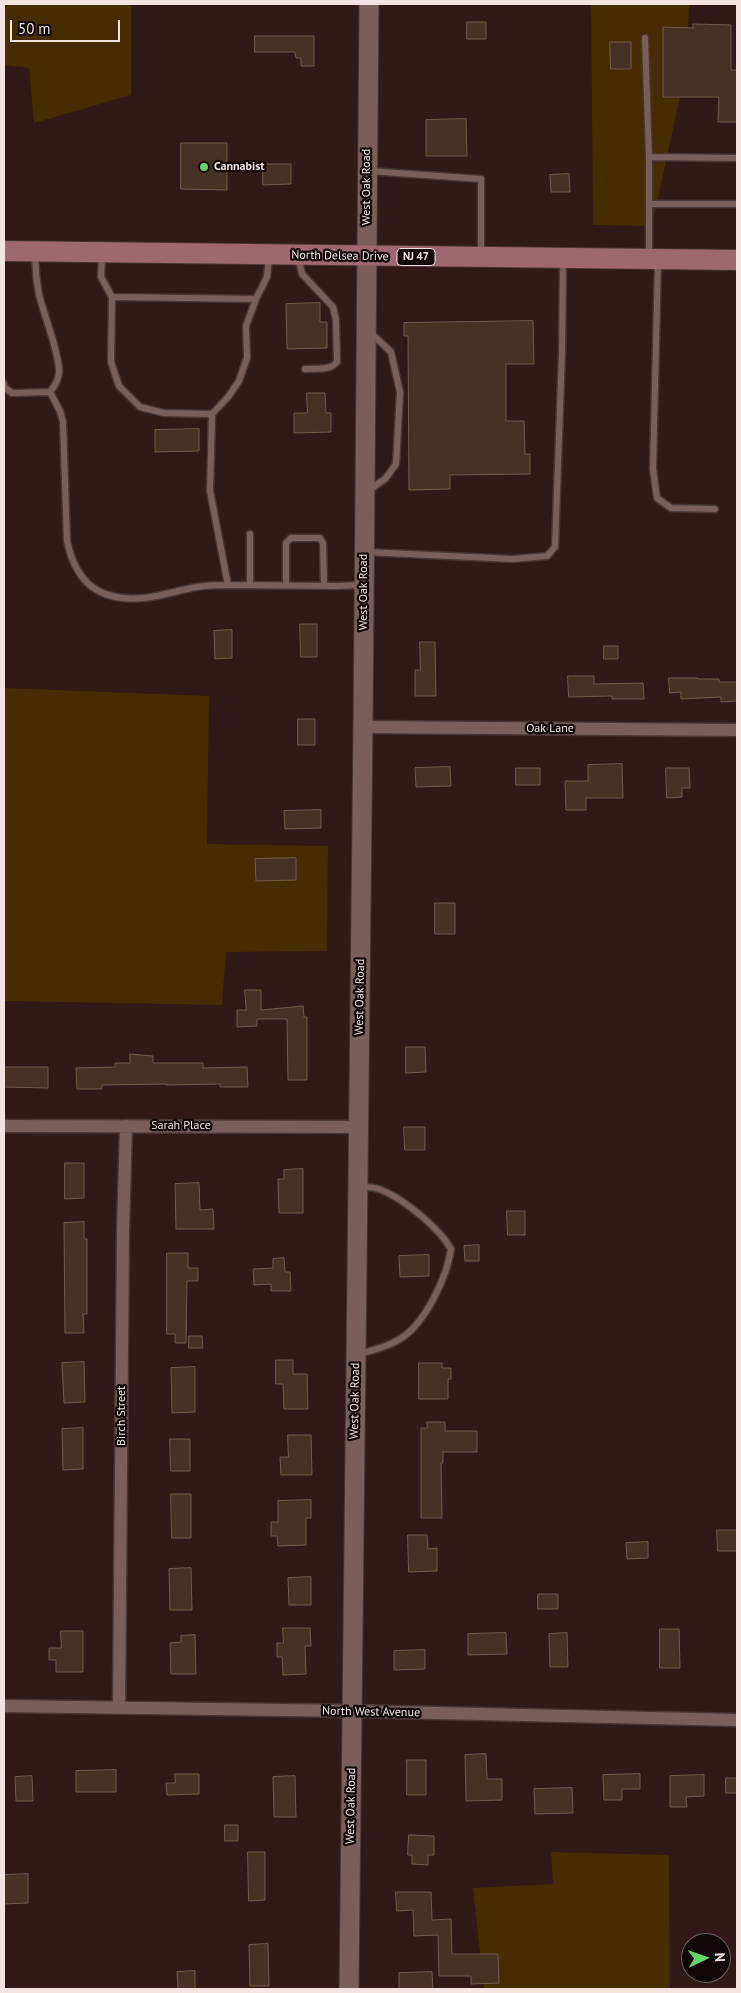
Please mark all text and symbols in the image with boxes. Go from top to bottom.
scale bar [12,10,122,42]
text: 50 m [18,19,51,38]
street label: West Oak Road [360,149,374,225]
place label: Cannabist [214,160,264,174]
marker: Cannabist [198,161,210,173]
street label: North Delsea Drive [291,248,389,264]
road number: NJ 47 [397,248,435,266]
street label: West Oak Road [357,554,371,630]
street label: Oak Lane [526,722,574,736]
street label: West Oak Road [352,959,368,1035]
street label: Sarah Place [151,1119,211,1133]
street label: West Oak Road [347,1363,363,1439]
street label: Birch Street [115,1386,129,1446]
street label: North West Avenue [322,1704,420,1720]
street label: West Oak Road [343,1768,359,1844]
north arrow [681,1933,731,1983]
text: N [711,1952,729,1962]

